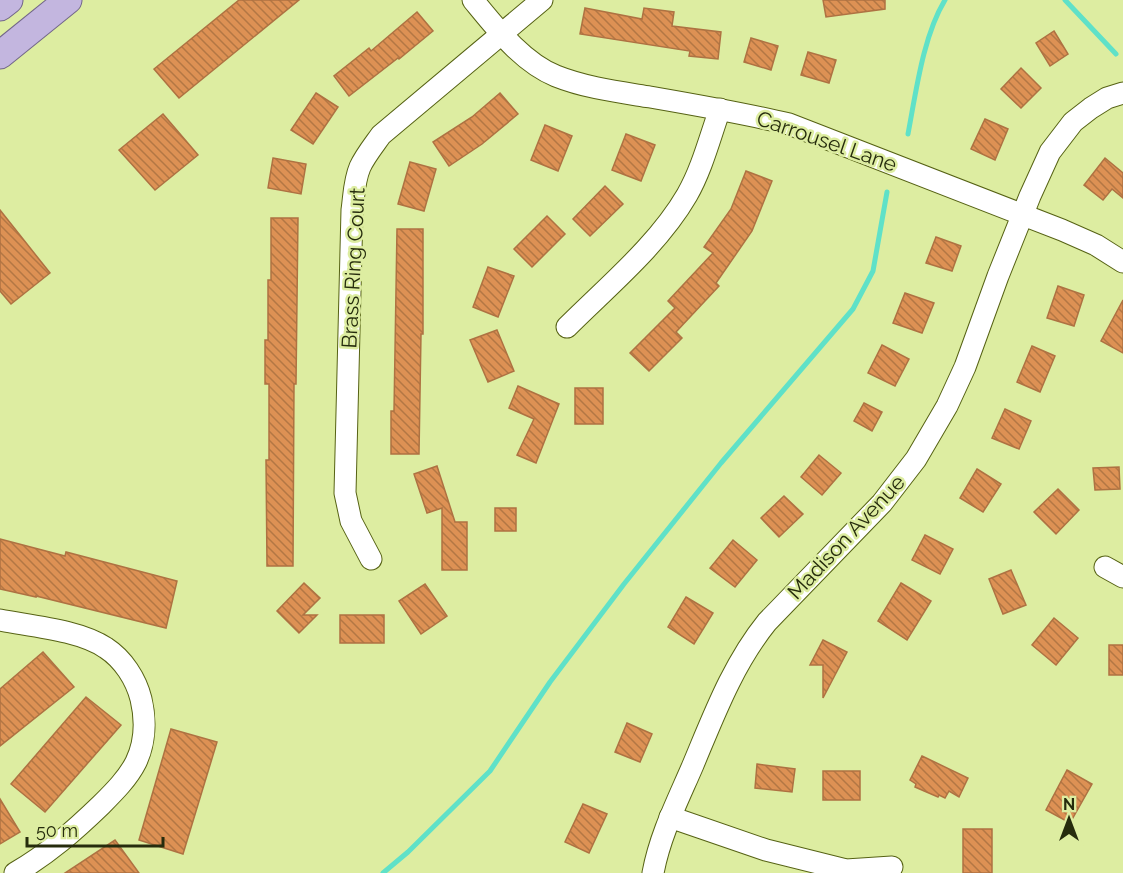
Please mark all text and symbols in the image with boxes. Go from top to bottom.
street label: Carrousel Lane [754,105,900,177]
street label: Brass Ring Court [336,187,370,349]
street label: Madison Avenue [782,470,910,604]
north arrow [1039,789,1099,849]
text: N [1063,795,1075,814]
scale bar [27,810,164,848]
text: 50 m [36,820,78,841]

